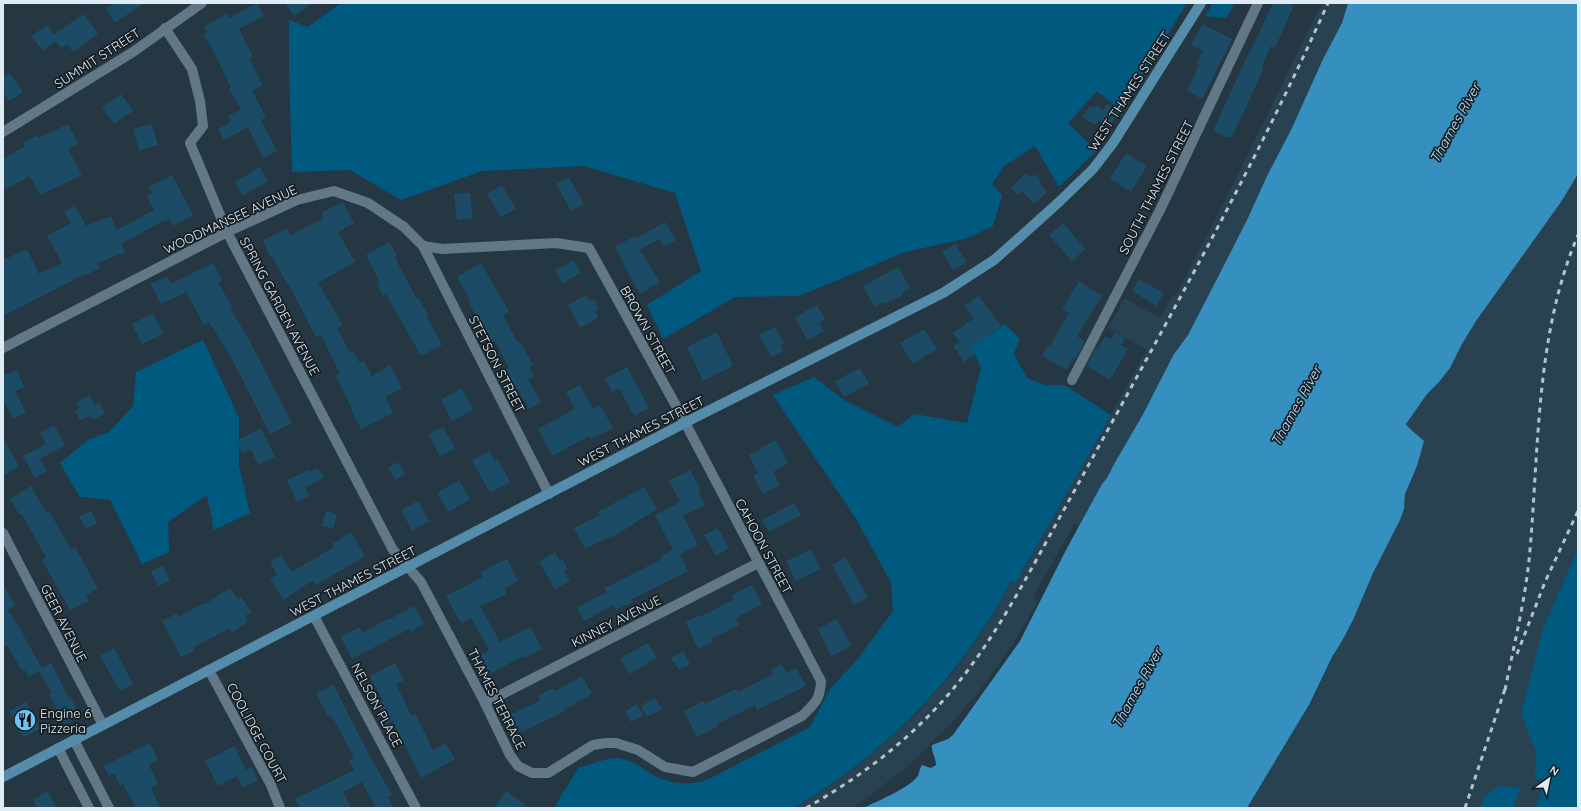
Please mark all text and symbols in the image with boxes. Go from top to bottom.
street label: SUMMIT STREET [51,24,143,92]
street label: WEST THAMES STREET [1084,28,1174,154]
water label: Thames River [1426,78,1485,166]
street label: SOUTH THAMES STREET [1115,117,1197,257]
street label: WOODMANSEE AVENUE [161,181,299,257]
street label: SPRING GARDEN AVENUE [237,234,323,378]
street label: BROWN STREET [617,283,679,377]
street label: STETSON STREET [466,313,529,415]
water label: Thames River [1267,361,1326,449]
street label: WEST THAMES STREET [575,392,707,470]
street label: CAHOON STREET [732,496,796,597]
street label: WEST THAMES STREET [287,542,419,620]
street label: GEER AVENUE [37,581,91,665]
street label: KINNEY AVENUE [568,592,664,650]
water label: Thames River [1108,643,1167,731]
street label: THAMES TERRACE [465,646,529,752]
street label: NELSON PLACE [348,660,406,750]
street label: COOLIDGE COURT [224,680,290,786]
place label: Engine 6 Pizzeria [40,705,91,736]
restaurant icon: Engine 6 Pizzeria [12,707,38,733]
north arrow [1529,759,1569,799]
text: N [1547,763,1562,779]

